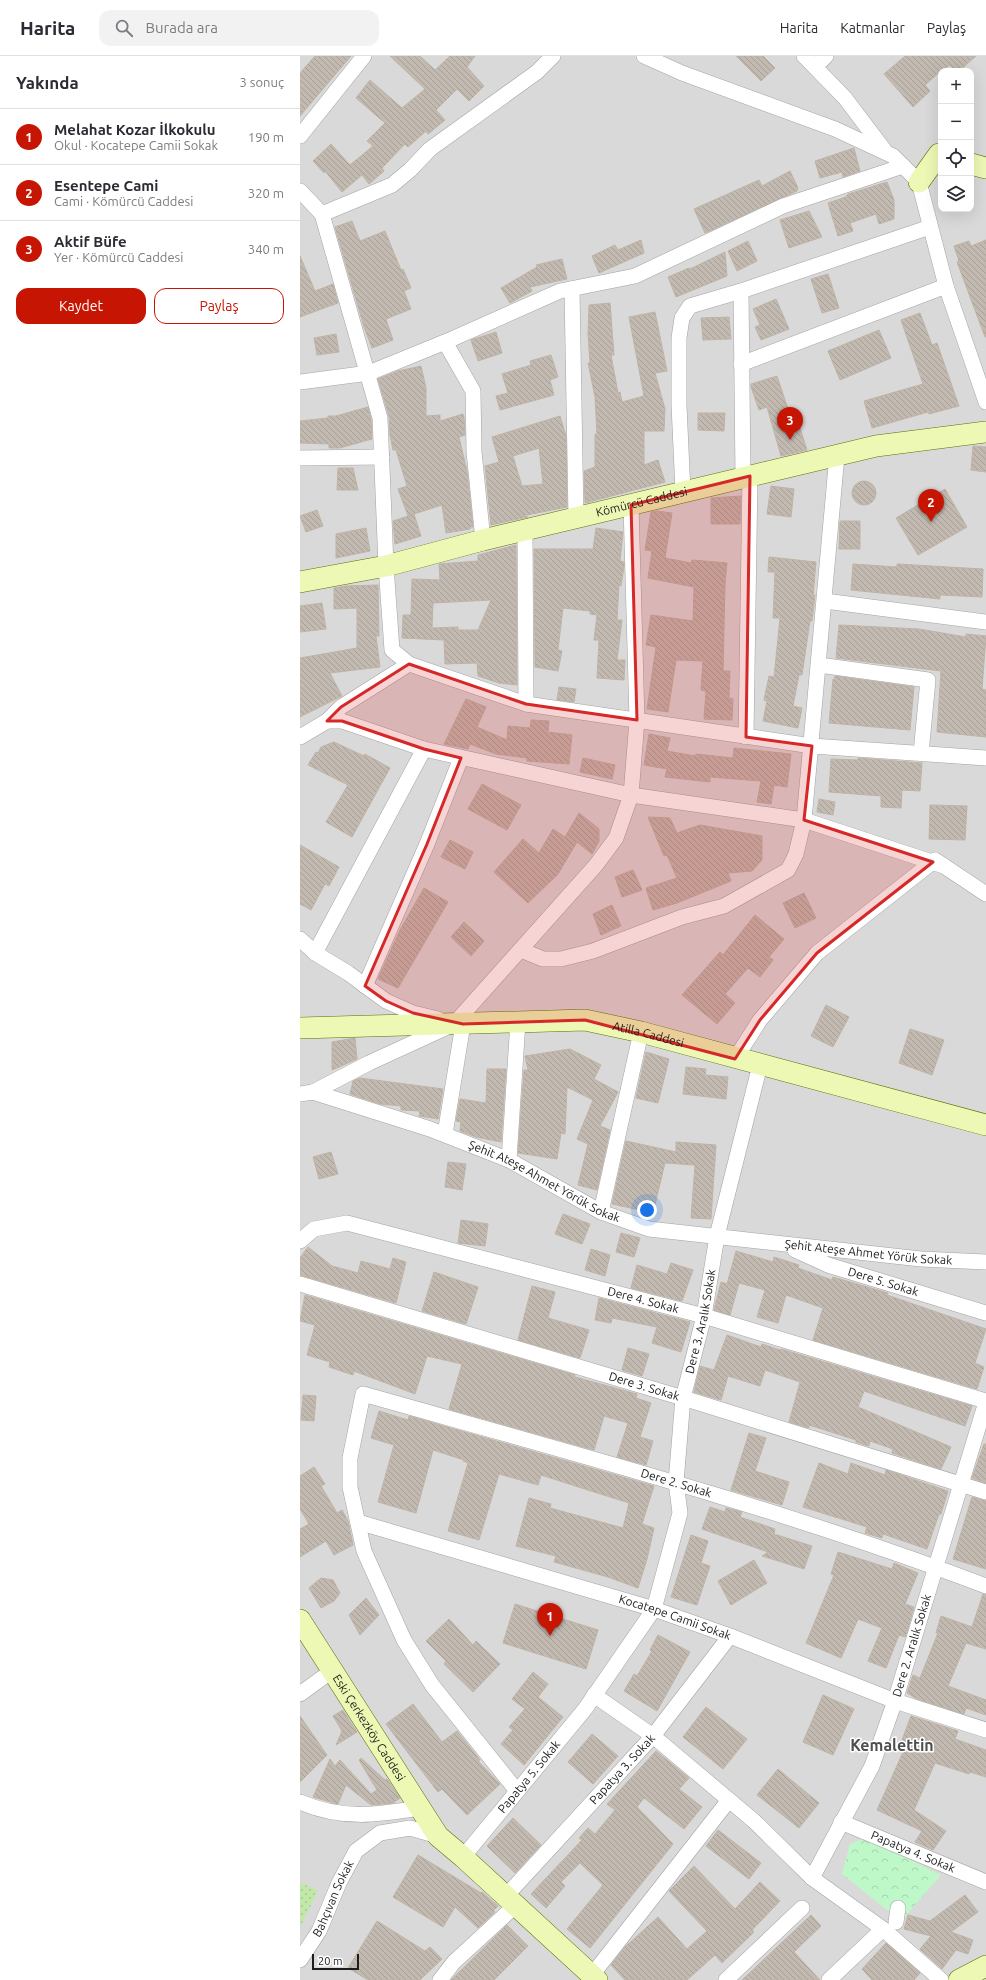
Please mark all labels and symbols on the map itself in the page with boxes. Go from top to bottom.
pin: 3 [777,407,803,440]
street label: Kömürcü Caddesi [595,484,689,519]
pin: 2 [918,489,944,522]
street label: Atilla Caddesi [611,1019,686,1049]
street label: Şehit Ateşe Ahmet Yörük Sokak [467,1138,622,1224]
your location [637,1200,657,1220]
street label: Şehit Ateşe Ahmet Yörük Sokak [784,1237,952,1266]
street label: Dere 5. Sokak [847,1264,920,1298]
street label: Dere 3. Aralık Sokak [683,1268,718,1375]
street label: Dere 4. Sokak [606,1284,680,1315]
street label: Dere 3. Sokak [607,1369,681,1403]
street label: Dere 2. Sokak [640,1466,713,1499]
street label: Kocatepe Camii Sokak [617,1592,733,1642]
street label: Dere 2. Aralık Sokak [890,1593,933,1698]
pin: 1 [537,1603,563,1636]
street label: Eski Çerkezköy Caddesi [330,1672,408,1783]
street label: Papatya 3. Sokak [587,1731,657,1807]
district label: Kemalettin [850,1736,934,1754]
street label: Papatya 5. Sokak [495,1738,562,1815]
street label: Papatya 4. Sokak [869,1828,957,1875]
street label: Bahçıvan Sokak [310,1858,356,1939]
scale bar [312,1952,359,1971]

